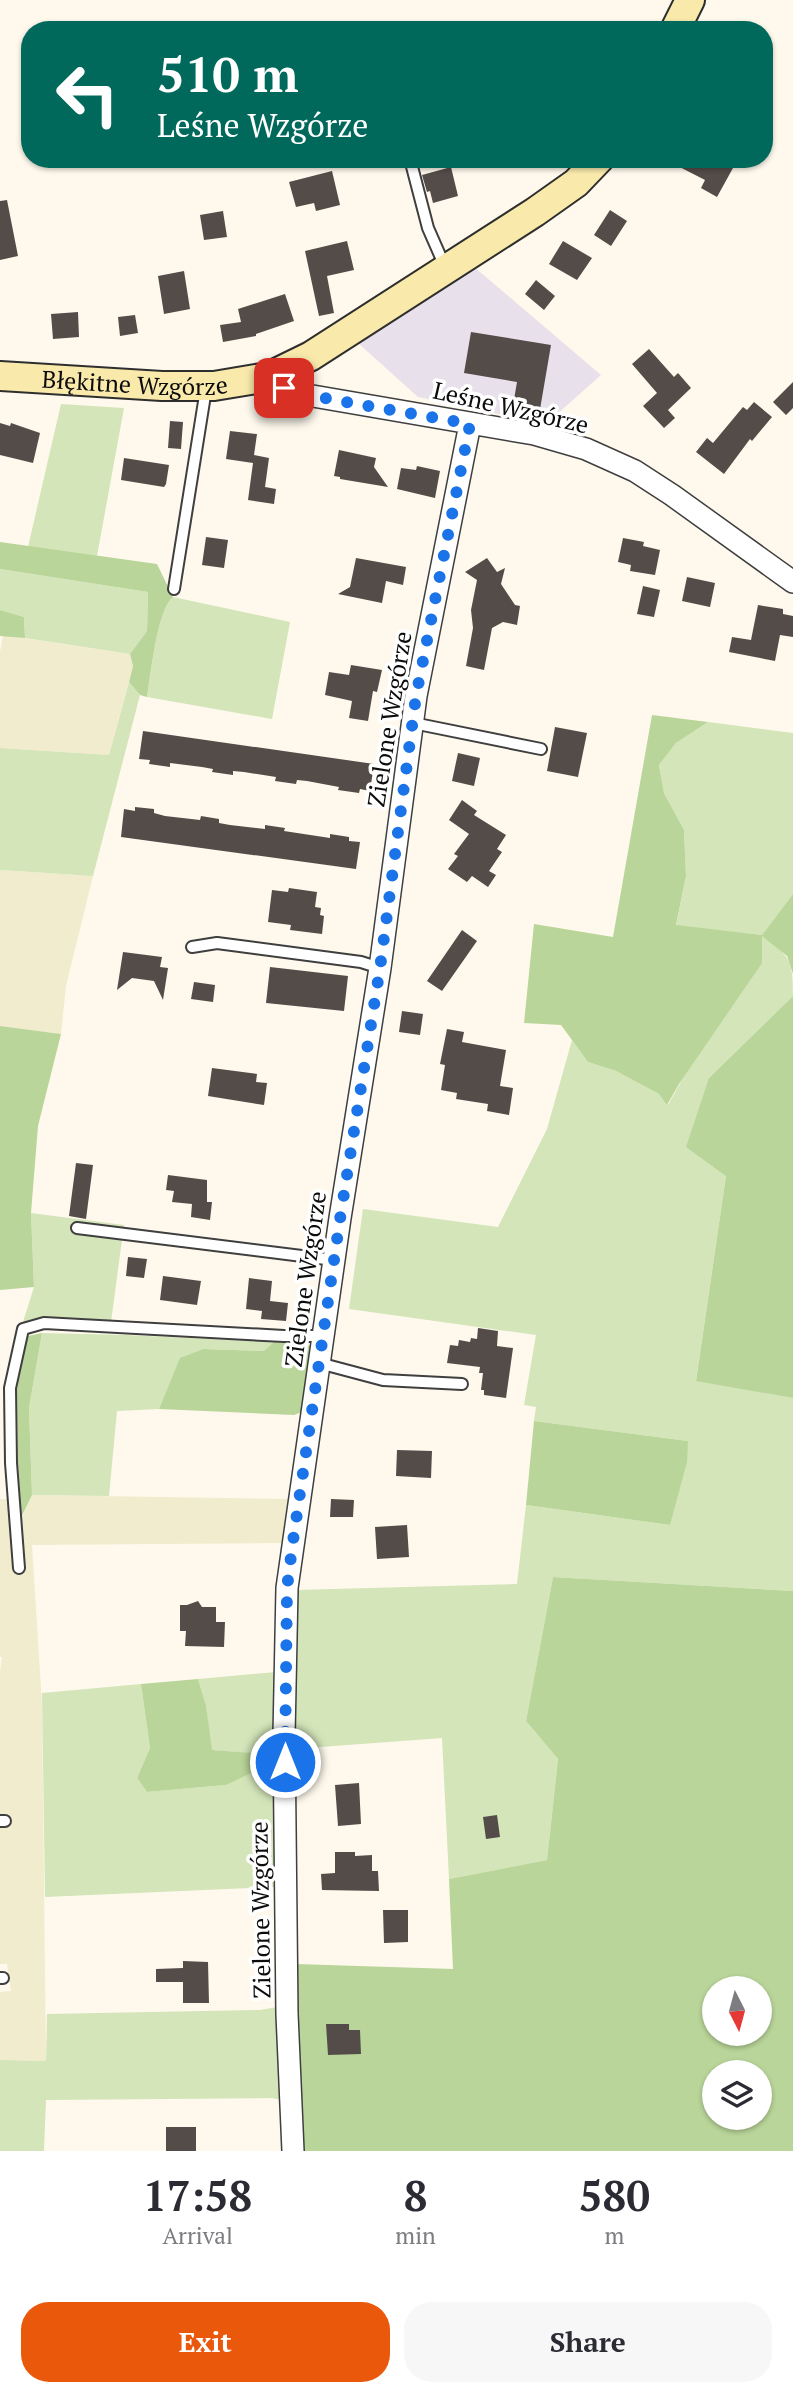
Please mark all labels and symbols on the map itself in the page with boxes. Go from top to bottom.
pin [254,358,314,418]
street label: Błękitne Wzgórze [41,363,230,402]
street label: Leśne Wzgórze [430,374,592,440]
street label: Zielone Wzgórze [359,629,419,809]
street label: Zielone Wzgórze [277,1189,333,1369]
position arrow [248,1725,322,1799]
street label: Zielone Wzgórze [242,1821,278,1999]
north arrow [702,1976,772,2046]

